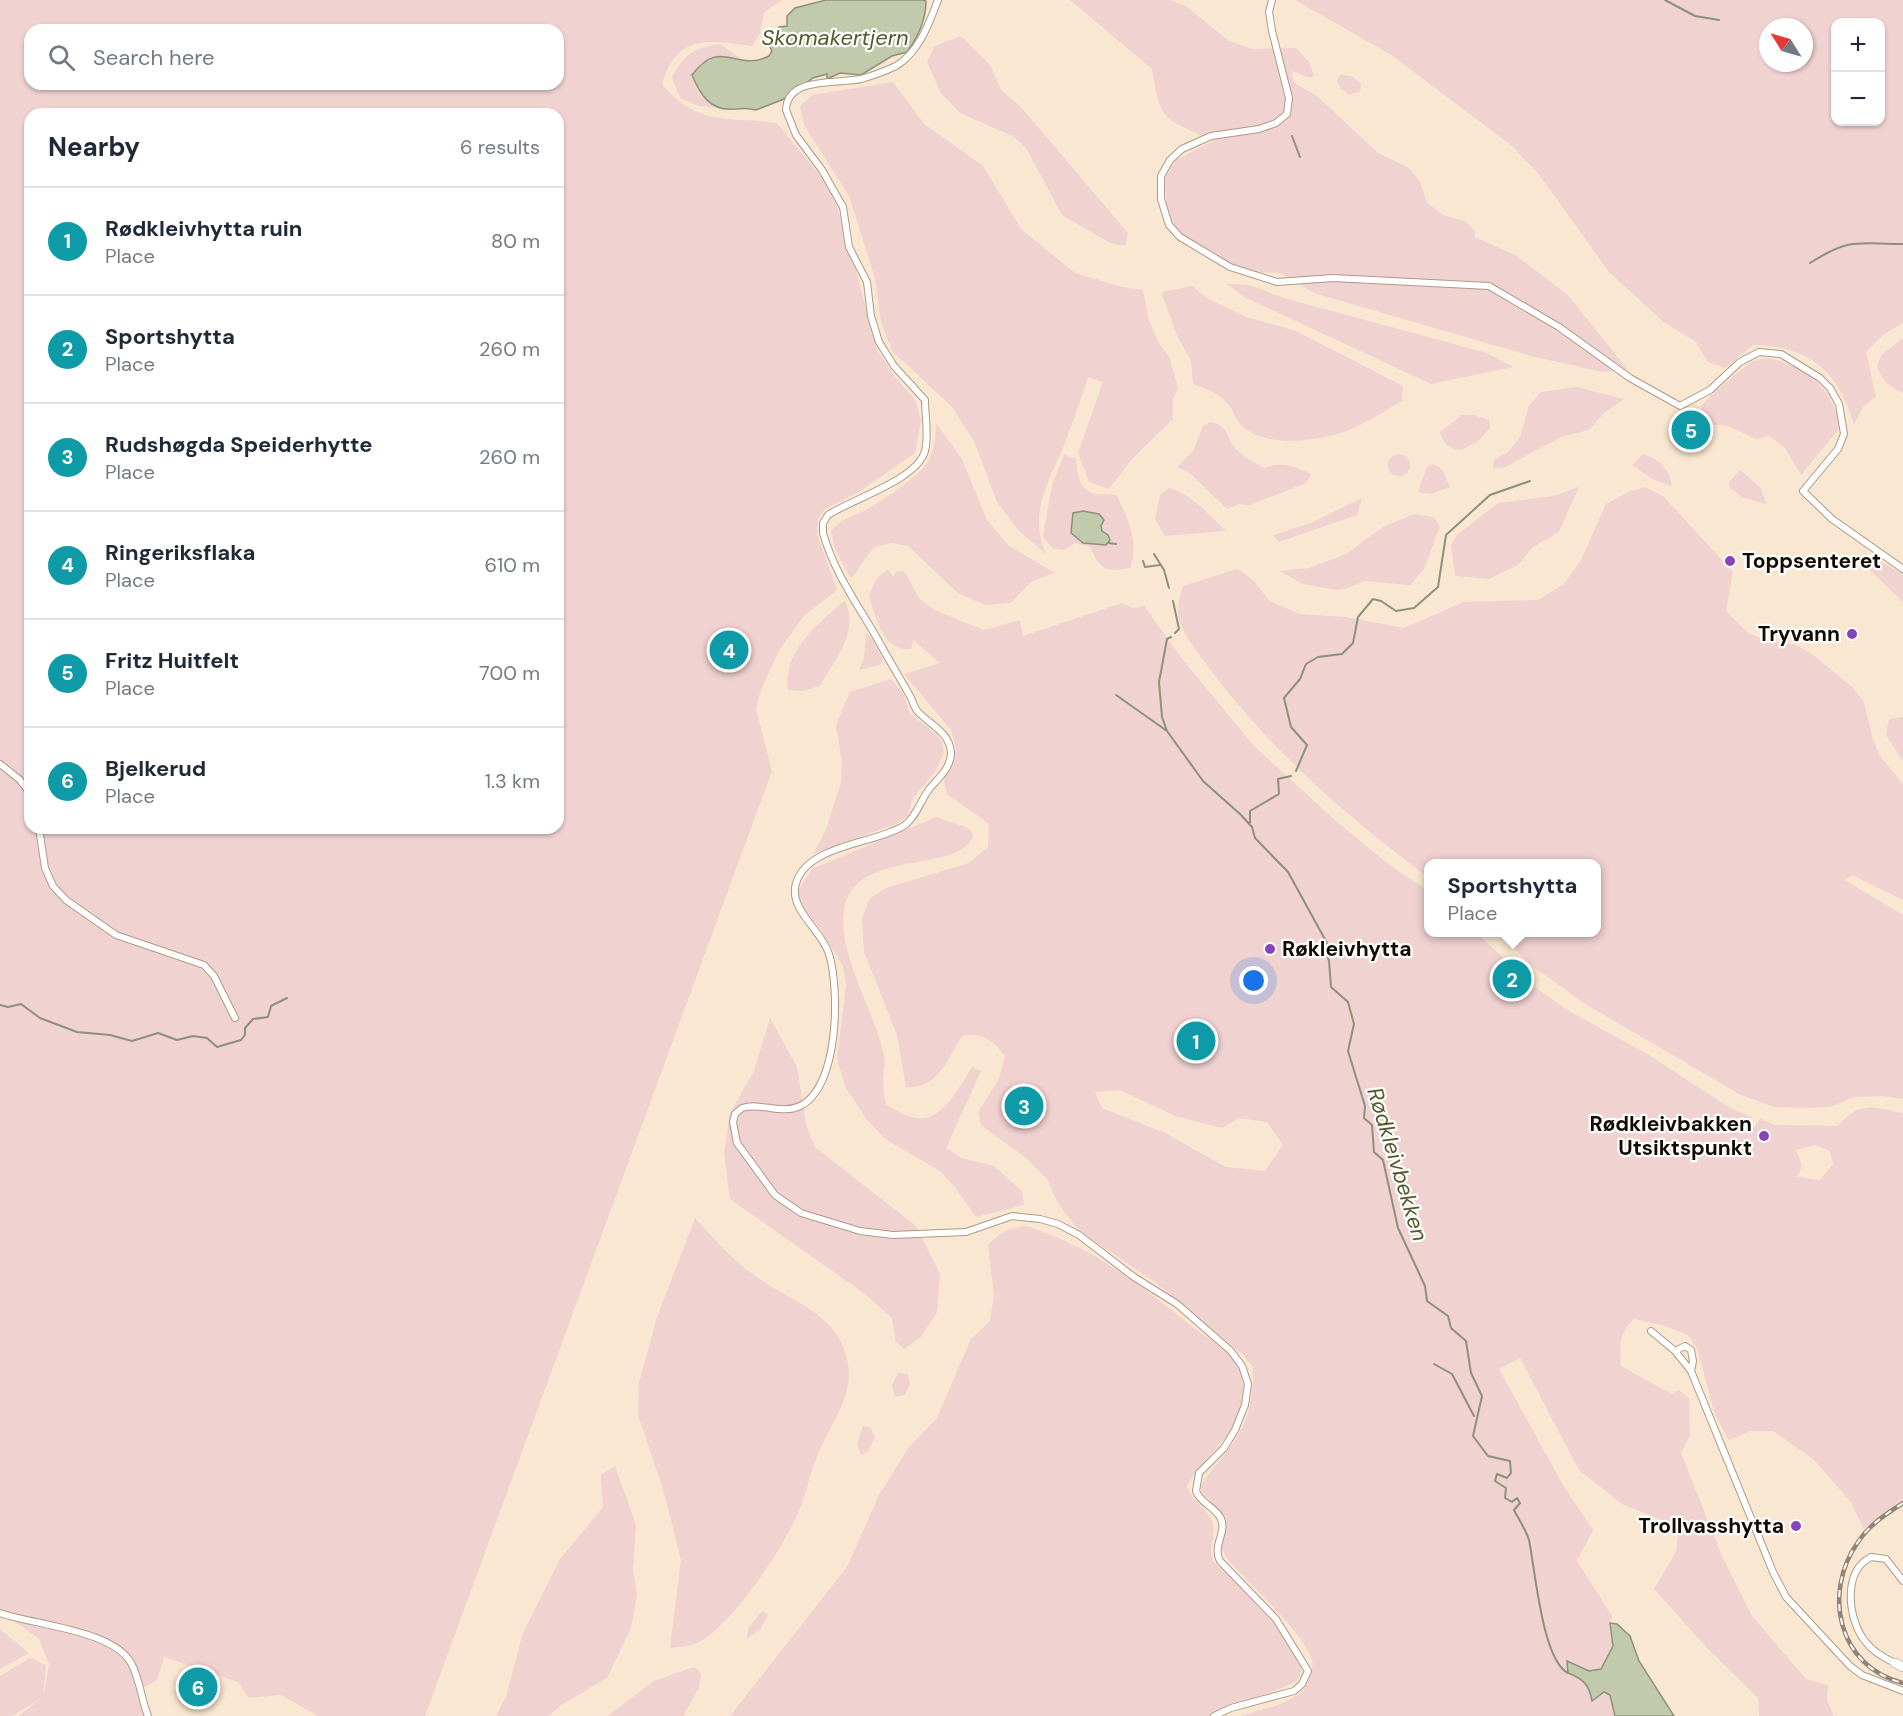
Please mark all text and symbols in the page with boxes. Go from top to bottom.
north arrow [1759,18,1813,72]
map controls [1831,18,1885,126]
button: + [1831,18,1885,72]
water label: Skomakertjern [761,23,909,52]
search box [24,24,564,90]
icon: search [45,41,78,74]
text: Search here [93,43,214,72]
button: − [1831,72,1885,126]
text: Nearby [48,130,140,164]
text: 6 results [460,134,540,160]
text: Rødkleivhytta ruin [105,214,302,243]
text: 1 [64,228,71,254]
text: 80 m [491,228,540,254]
text: Place [105,243,155,269]
text: Sportshytta [105,322,235,351]
text: 2 [62,336,73,362]
text: 260 m [479,336,540,362]
text: Place [105,351,155,377]
pin: 5 [1672,408,1710,452]
text: Rudshøgda Speiderhytte [105,430,372,459]
text: 3 [61,444,74,470]
text: 260 m [479,444,540,470]
text: Place [105,459,155,485]
text: Ringeriksflaka [105,538,255,567]
place label: Toppsenteret [1742,547,1881,575]
text: 4 [61,552,74,578]
text: 610 m [484,552,540,578]
marker: Toppsenteret [1723,554,1737,568]
text: Place [105,567,155,593]
place label: Tryvann [1758,620,1840,648]
marker: Tryvann [1845,627,1859,641]
pin: 4 [710,628,748,672]
text: Fritz Huitfelt [105,646,239,675]
text: 5 [61,660,74,686]
text: 700 m [479,660,540,686]
text: Place [105,675,155,701]
text: Bjelkerud [105,754,206,783]
text: 6 [61,768,74,794]
text: 1.3 km [485,768,540,794]
text: Place [105,783,155,809]
popup [1424,859,1601,937]
text: Sportshytta [1448,871,1577,900]
text: Place [1448,900,1497,926]
place label: Røkleivhytta [1282,935,1412,963]
marker: Røkleivhytta [1263,942,1277,956]
pin: 2 [1492,956,1532,1002]
your location [1239,966,1268,995]
pin: 1 [1176,1018,1216,1064]
pin: 3 [1004,1084,1044,1128]
water label: Rødkleivbekken [1360,1084,1435,1245]
place label: Rødkleivbakken Utsiktspunkt [1589,1110,1752,1162]
marker: Rødkleivbakken Utsiktspunkt [1757,1129,1771,1143]
place label: Trollvasshytta [1638,1512,1784,1540]
marker: Trollvasshytta [1789,1519,1803,1533]
pin: 6 [178,1664,218,1710]

